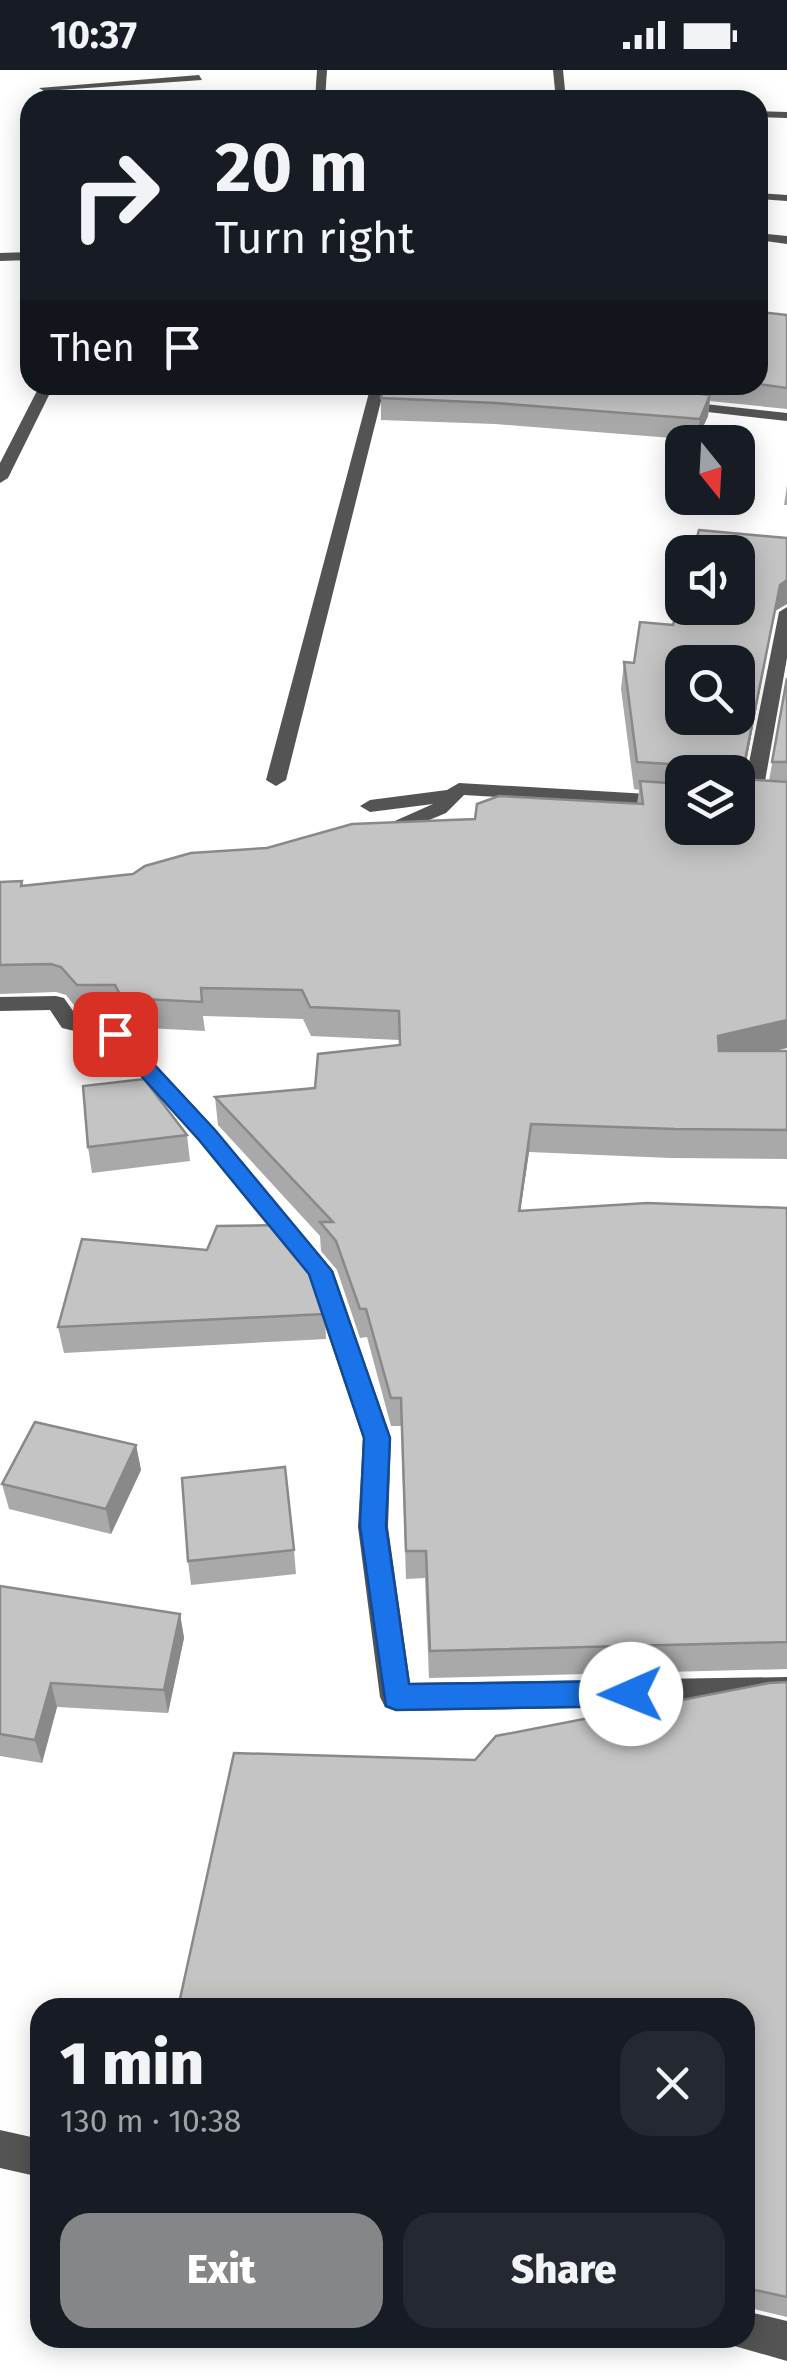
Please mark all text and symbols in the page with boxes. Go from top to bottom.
text: 10:37 [50,12,137,58]
text: 20 m [215,126,368,210]
icon: right [50,130,180,260]
text: Turn right [215,211,414,265]
icon: arrive [155,320,210,375]
text: Then [50,325,135,371]
north arrow [665,425,755,515]
map controls [665,425,755,845]
button: sound [665,535,755,625]
button: search [665,645,755,735]
button: layers [665,755,755,845]
pin [73,992,158,1077]
icon: arrive [88,1007,143,1062]
position arrow [579,1642,683,1746]
text: 1 min [60,2028,204,2100]
button: close [620,2031,725,2136]
text: 130 m · 10:38 [60,2102,242,2140]
button: Exit [60,2213,383,2328]
button: Share [403,2213,725,2328]

